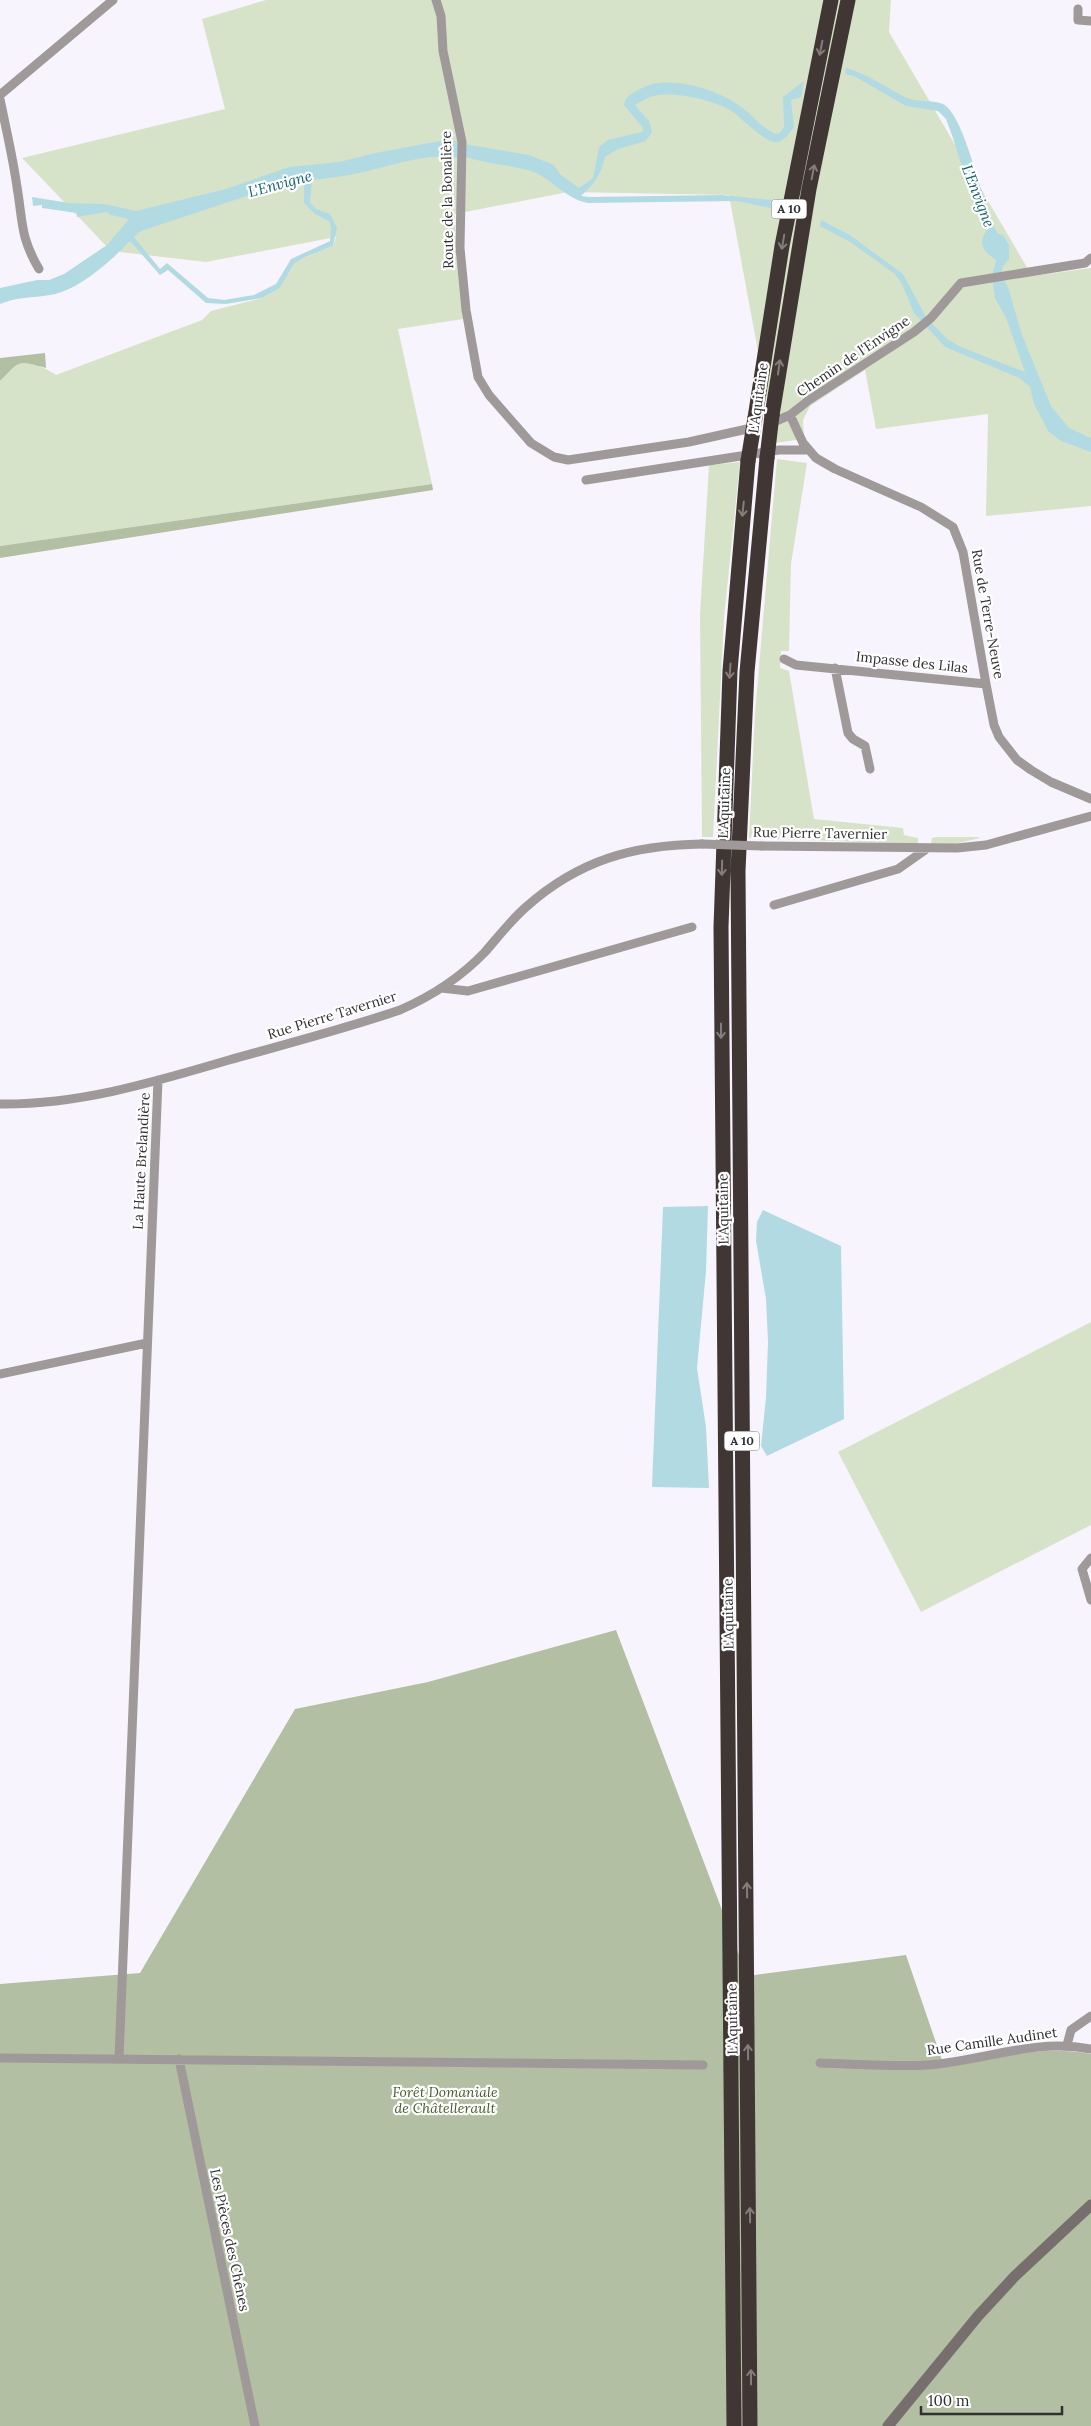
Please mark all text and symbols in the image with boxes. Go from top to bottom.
one-way arrow [816,39,825,55]
street label: Route de la Bonalière [437,131,457,269]
water label: L'Envigne [958,162,999,230]
one-way arrow [808,165,818,181]
water label: L'Envigne [246,166,314,201]
road number: A 10 [772,200,806,218]
one-way arrow [778,233,788,249]
street label: Chemin de l'Envigne [793,311,913,401]
one-way arrow [774,359,784,375]
street label: L'Aquitaine [744,361,772,435]
one-way arrow [738,501,748,517]
street label: Rue de Terre-Neuve [968,548,1008,681]
street label: Impasse des Lilas [855,647,969,677]
one-way arrow [725,663,734,679]
street label: L'Aquitaine [714,767,734,839]
street label: Rue Pierre Tavernier [753,823,887,843]
one-way arrow [718,860,727,876]
street label: Rue Pierre Tavernier [265,987,399,1043]
one-way arrow [716,1022,726,1039]
street label: La Haute Brelandière [128,1092,154,1230]
street label: L'Aquitaine [713,1173,733,1245]
road number: A 10 [724,1432,760,1450]
street label: L'Aquitaine [718,1578,738,1650]
one-way arrow [742,1882,751,1898]
street label: L'Aquitaine [722,1983,742,2055]
street label: Rue Camille Audinet [926,2023,1059,2059]
one-way arrow [743,2045,753,2061]
park label: Forêt Domaniale de Châtellerault [392,2083,498,2117]
street label: Les Pièces des Chênes [206,2167,254,2313]
one-way arrow [745,2207,755,2224]
one-way arrow [746,2370,755,2386]
scale bar [921,2384,1062,2416]
text: 100 m [928,2391,969,2410]

